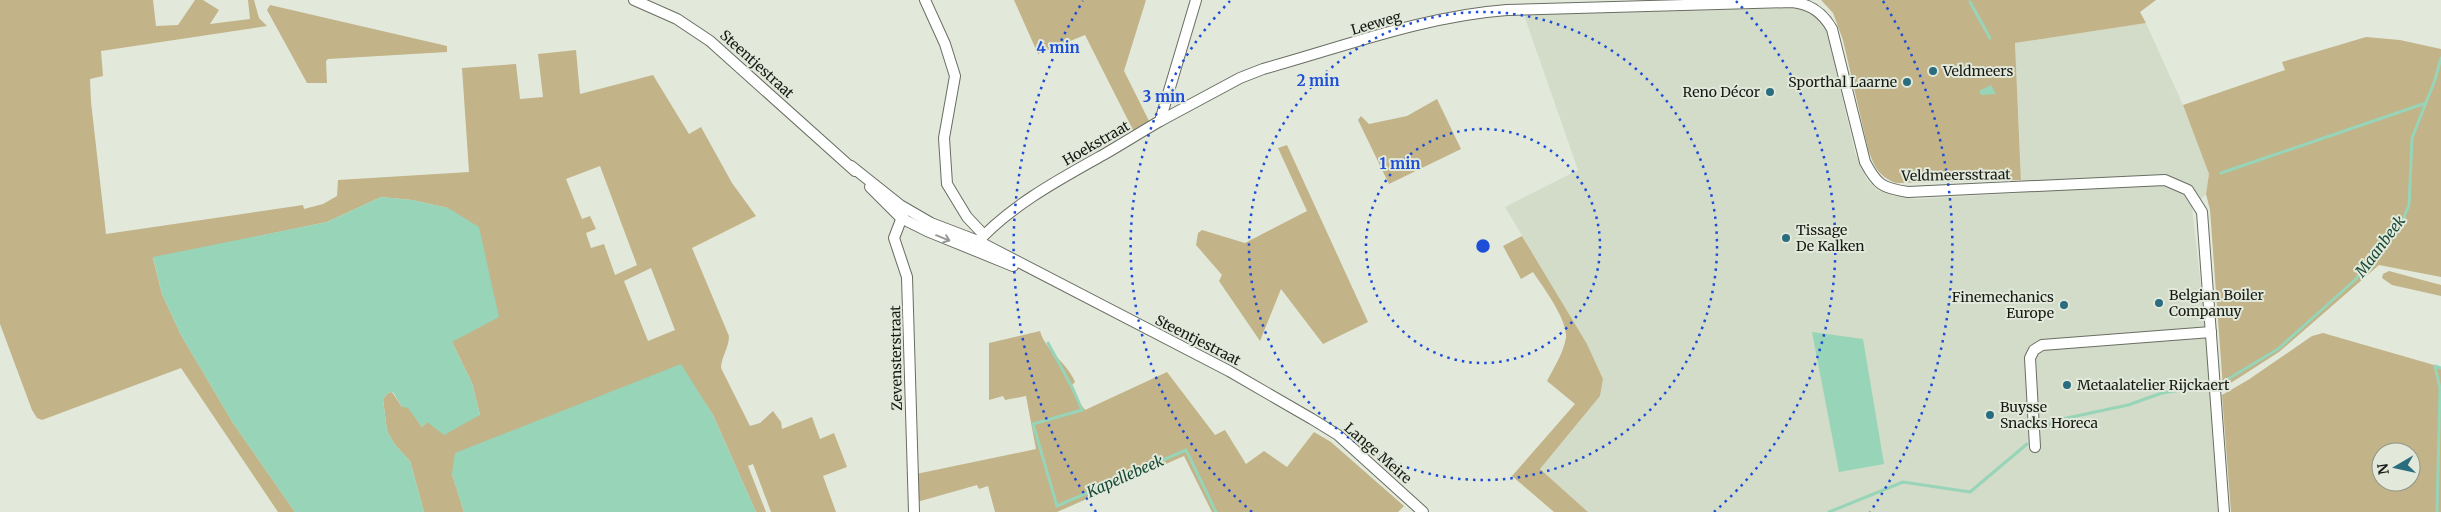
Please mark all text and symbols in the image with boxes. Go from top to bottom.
street label: Leeweg [1349,7,1404,39]
street label: Steentjestraat [716,26,798,102]
text: 4 min [1036,38,1080,57]
place label: Veldmeers [1942,62,2013,80]
marker: Veldmeers [1927,65,1939,77]
text: 2 min [1297,71,1339,90]
place label: Sporthal Laarne [1788,73,1897,91]
marker: Sporthal Laarne [1901,76,1913,88]
place label: Reno Décor [1683,83,1760,101]
marker: Reno Décor [1764,86,1776,98]
text: 3 min [1143,87,1185,106]
street label: Hoekstraat [1059,116,1133,169]
text: 1 min [1380,154,1420,173]
street label: Veldmeersstraat [1900,165,2011,185]
water label: Maanbeek [2350,211,2410,281]
place label: Tissage De Kalken [1796,221,1865,255]
marker: Tissage De Kalken [1780,232,1792,244]
one-way arrow [935,233,950,243]
centre of rings [1474,237,1492,255]
place label: Belgian Boiler Companuy [2169,286,2264,320]
place label: Finemechanics Europe [1952,288,2054,322]
marker: Belgian Boiler Companuy [2153,297,2165,309]
marker: Finemechanics Europe [2058,299,2070,311]
street label: Zevensterstraat [886,305,906,411]
street label: Steentjestraat [1152,311,1244,370]
place label: Metaalatelier Rijckaert [2077,376,2230,394]
marker: Metaalatelier Rijckaert [2061,379,2073,391]
place label: Buysse Snacks Horeca [2000,398,2099,432]
marker: Buysse Snacks Horeca [1984,409,1996,421]
street label: Lange Meire [1341,419,1415,487]
north arrow [2371,442,2421,492]
water label: Kapellebeek [1083,450,1167,502]
text: N [2373,462,2393,476]

